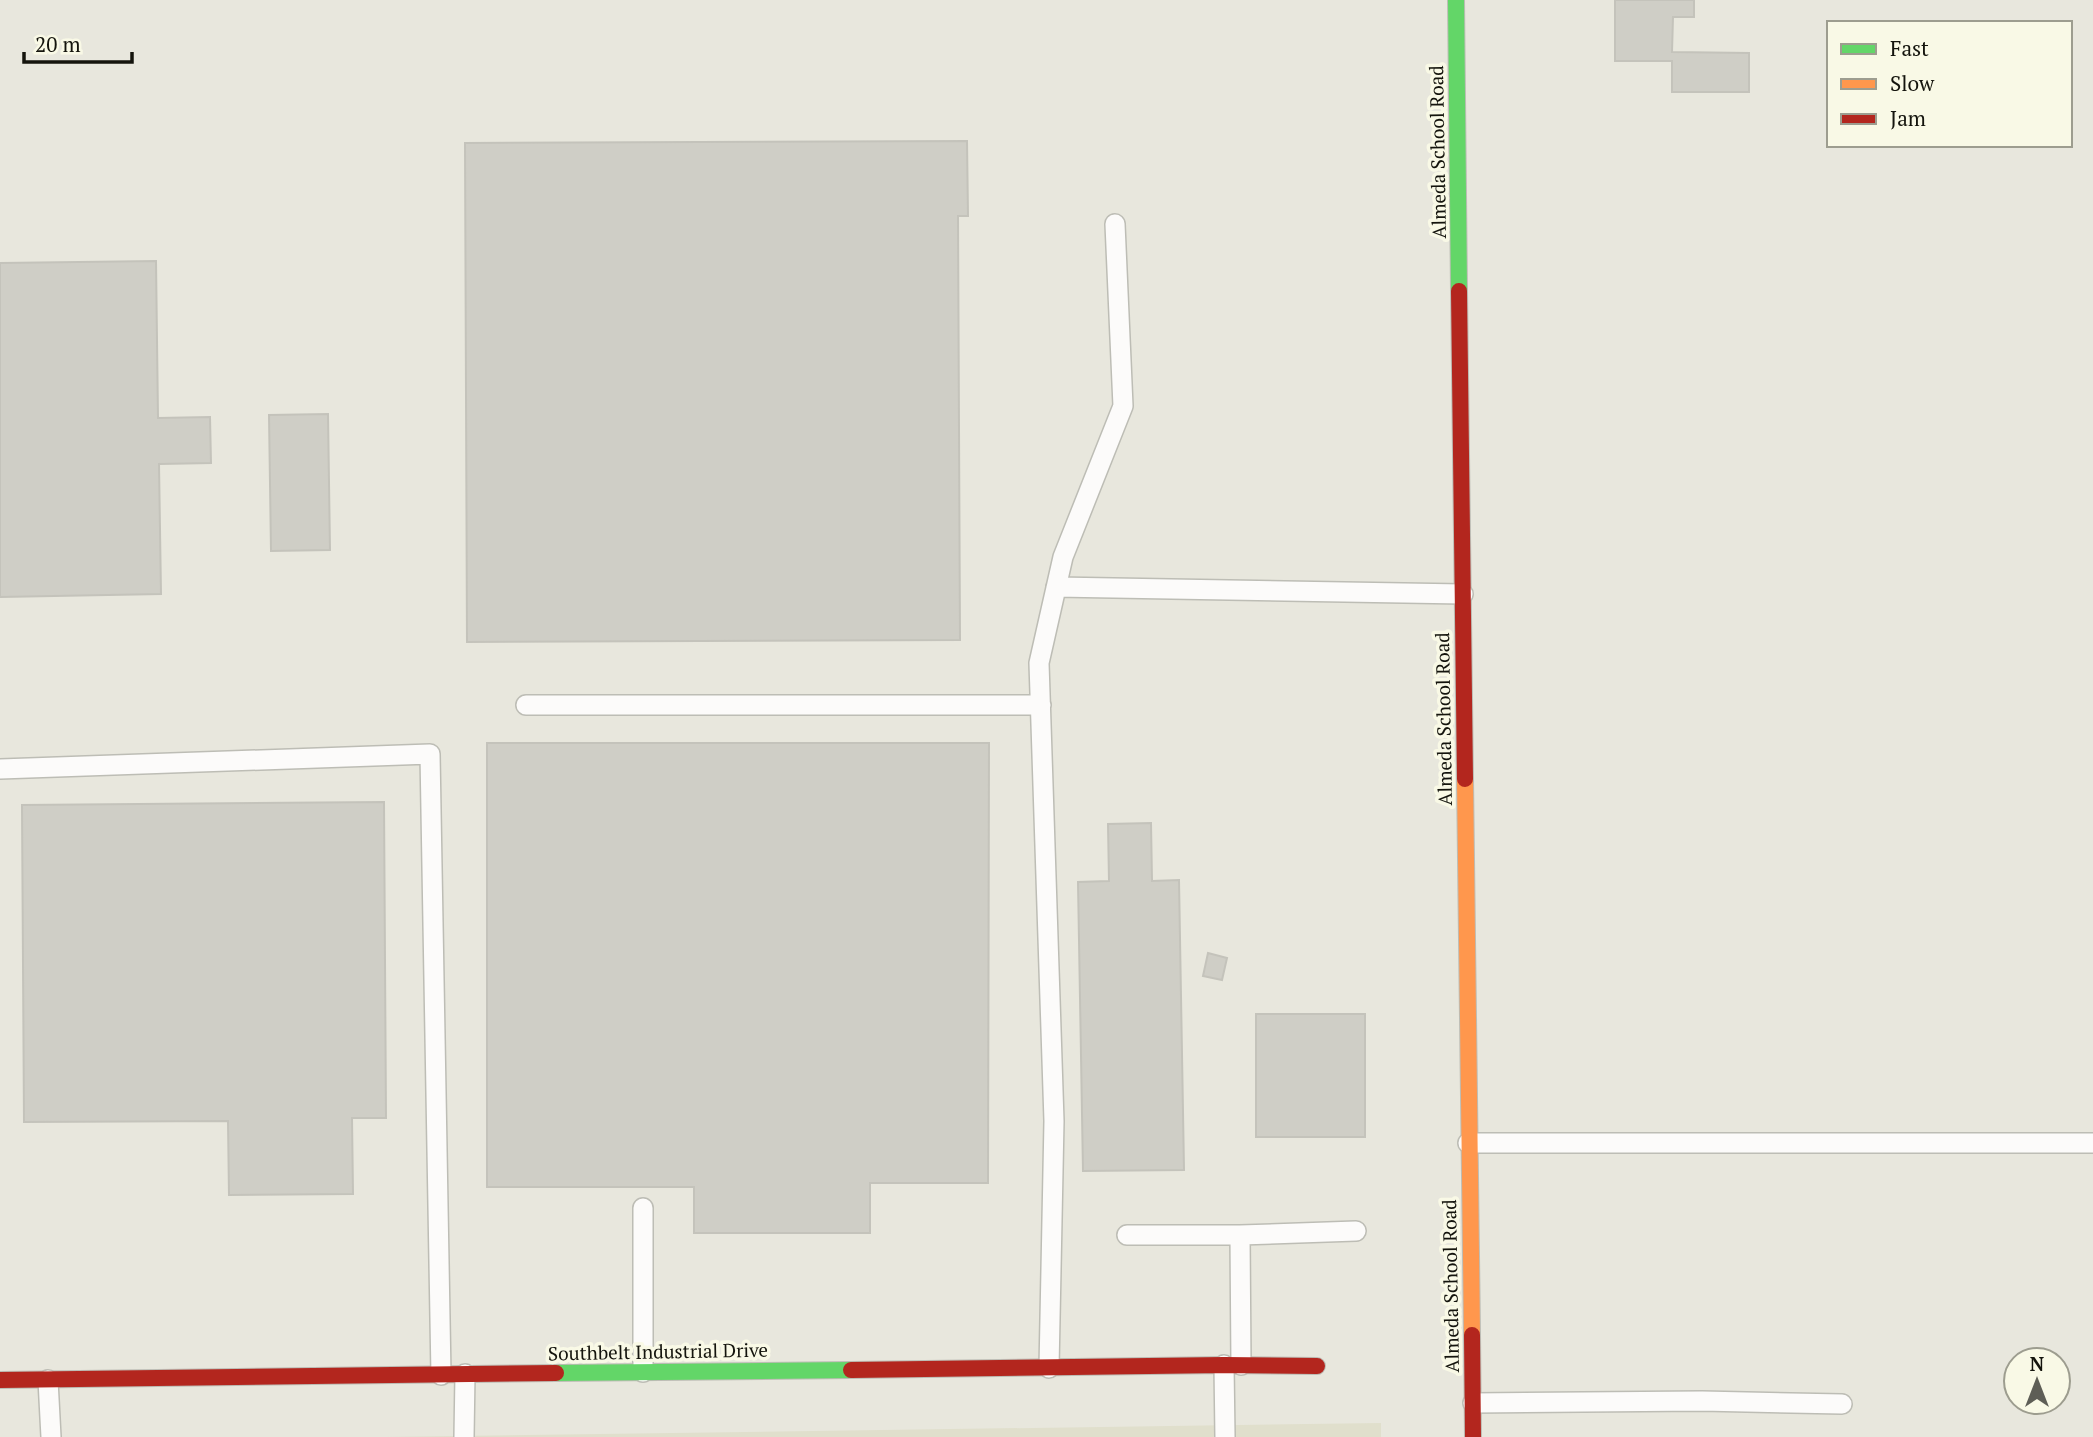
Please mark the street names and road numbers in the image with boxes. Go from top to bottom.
street label: Almeda School Road [1423,65,1451,239]
street label: Almeda School Road [1429,632,1457,806]
street label: Almeda School Road [1436,1199,1464,1373]
street label: Southbelt Industrial Drive [548,1337,768,1365]

